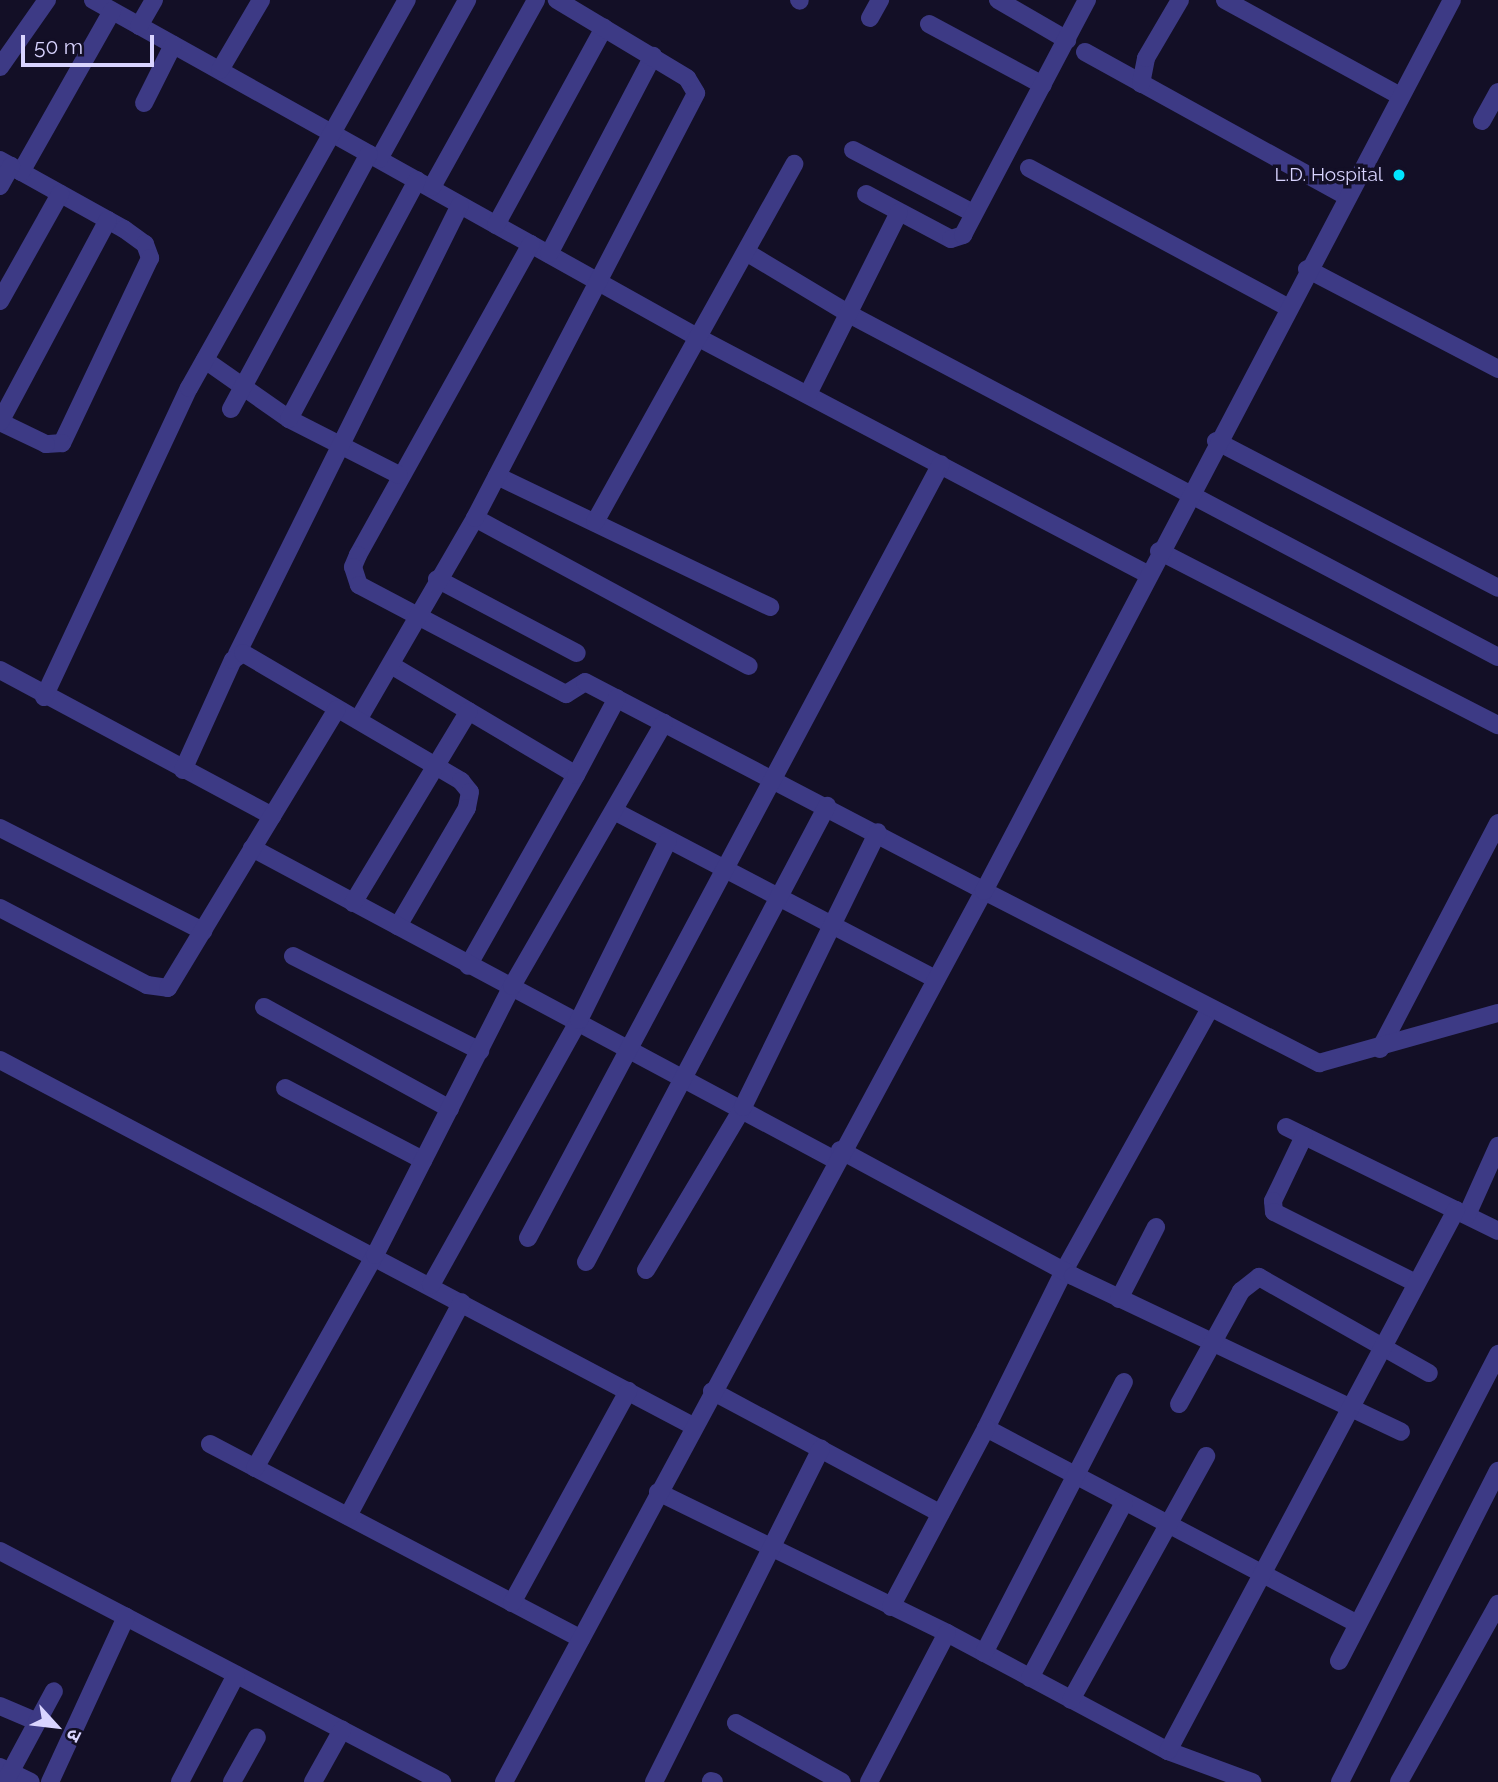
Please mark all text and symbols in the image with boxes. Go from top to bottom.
scale bar [24,21,158,65]
text: 50 m [34,34,83,59]
place label: L.D. Hospital [1274,164,1383,186]
marker: L.D. Hospital [1389,165,1409,185]
north arrow [21,1691,91,1761]
text: उ [62,1726,87,1745]

